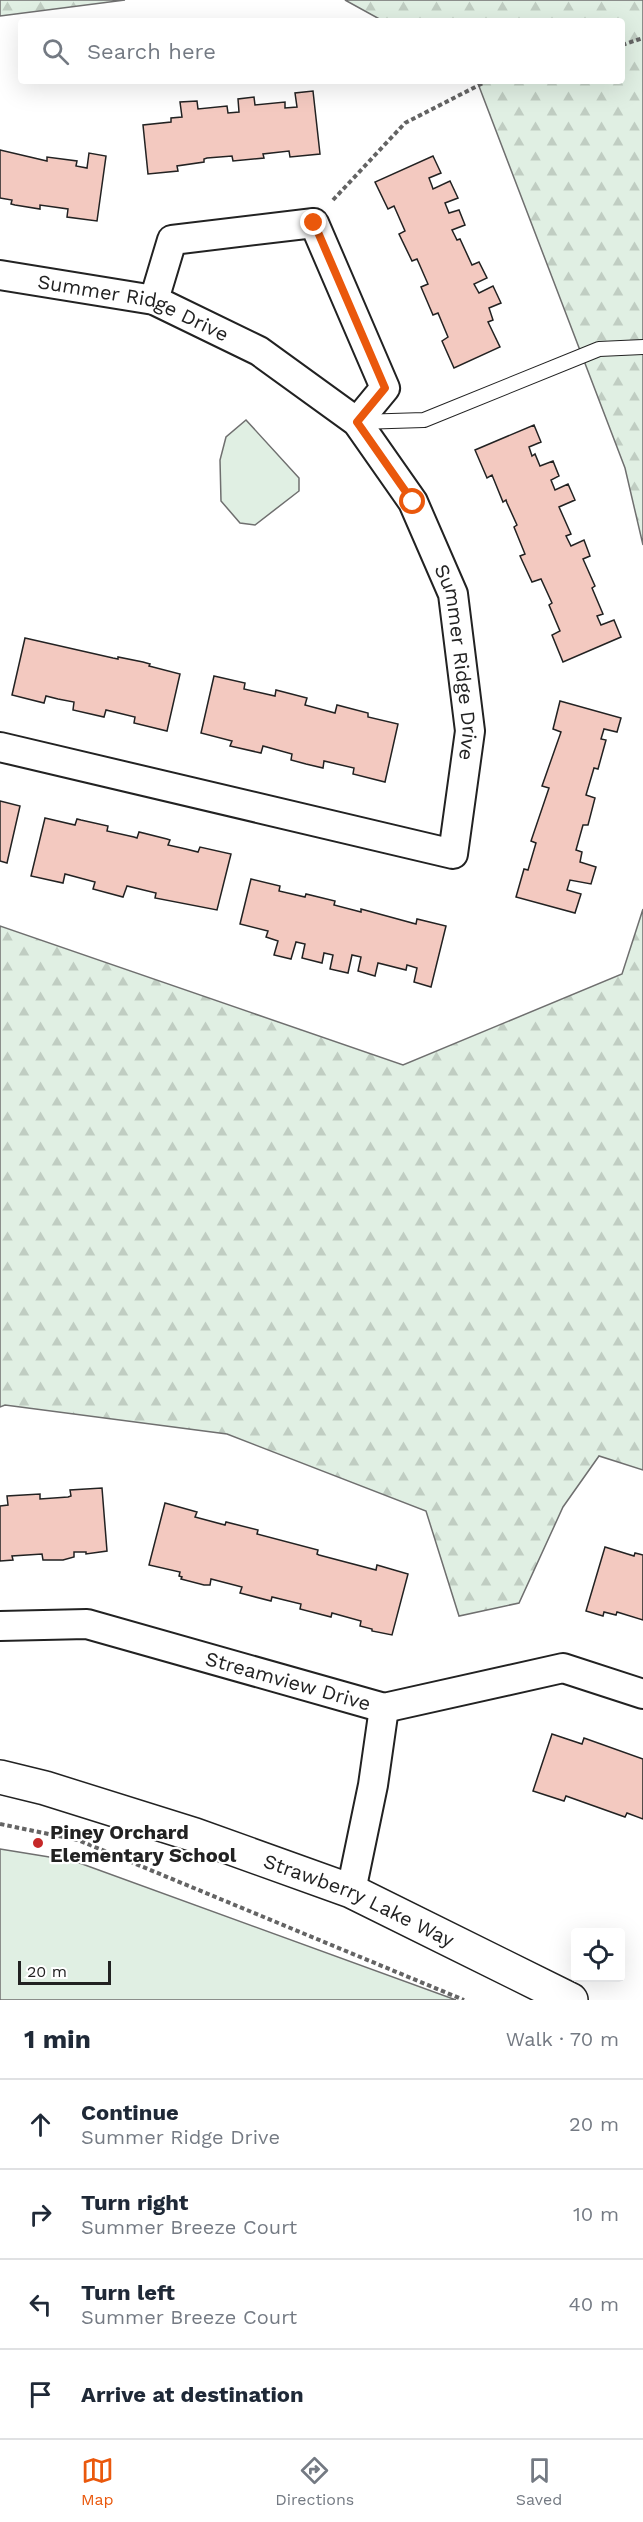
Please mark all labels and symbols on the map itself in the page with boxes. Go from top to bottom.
route end [300,209,326,235]
street label: Summer Ridge Drive [36,269,233,346]
route start [399,488,425,514]
street label: Summer Ridge Drive [430,560,482,762]
street label: Streamview Drive [203,1646,373,1716]
place label: Piney Orchard Elementary School [50,1820,237,1867]
marker: Piney Orchard Elementary School [31,1836,45,1850]
street label: Strawberry Lake Way [260,1849,459,1952]
scale bar [18,1958,111,1986]

